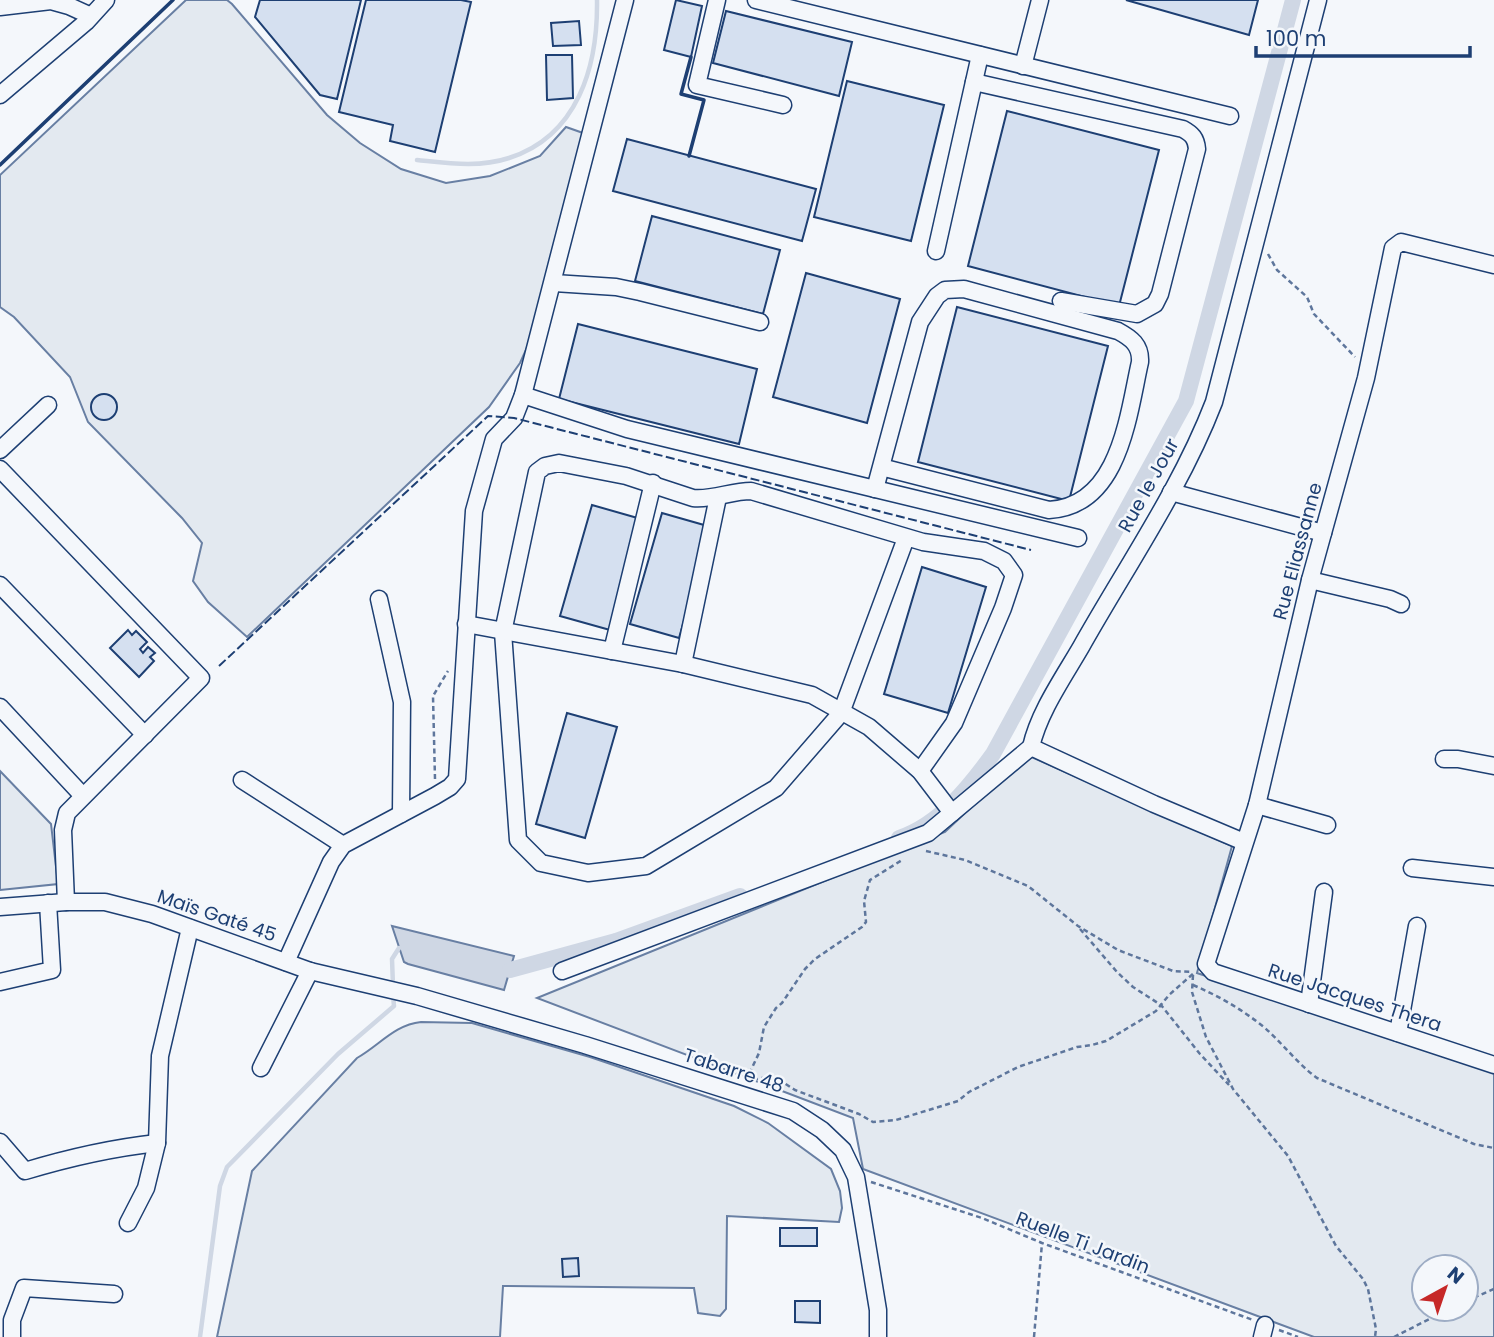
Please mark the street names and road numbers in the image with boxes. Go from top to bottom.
street label: Rue le Jour [1112,433,1185,537]
street label: Rue Eliassanne [1266,479,1329,623]
street label: Maïs Gaté 45 [154,882,280,948]
street label: Rue Jacques Thera [1265,957,1445,1038]
street label: Tabarre 48 [680,1042,787,1099]
street label: Ruelle Ti Jardin [1012,1205,1154,1280]

